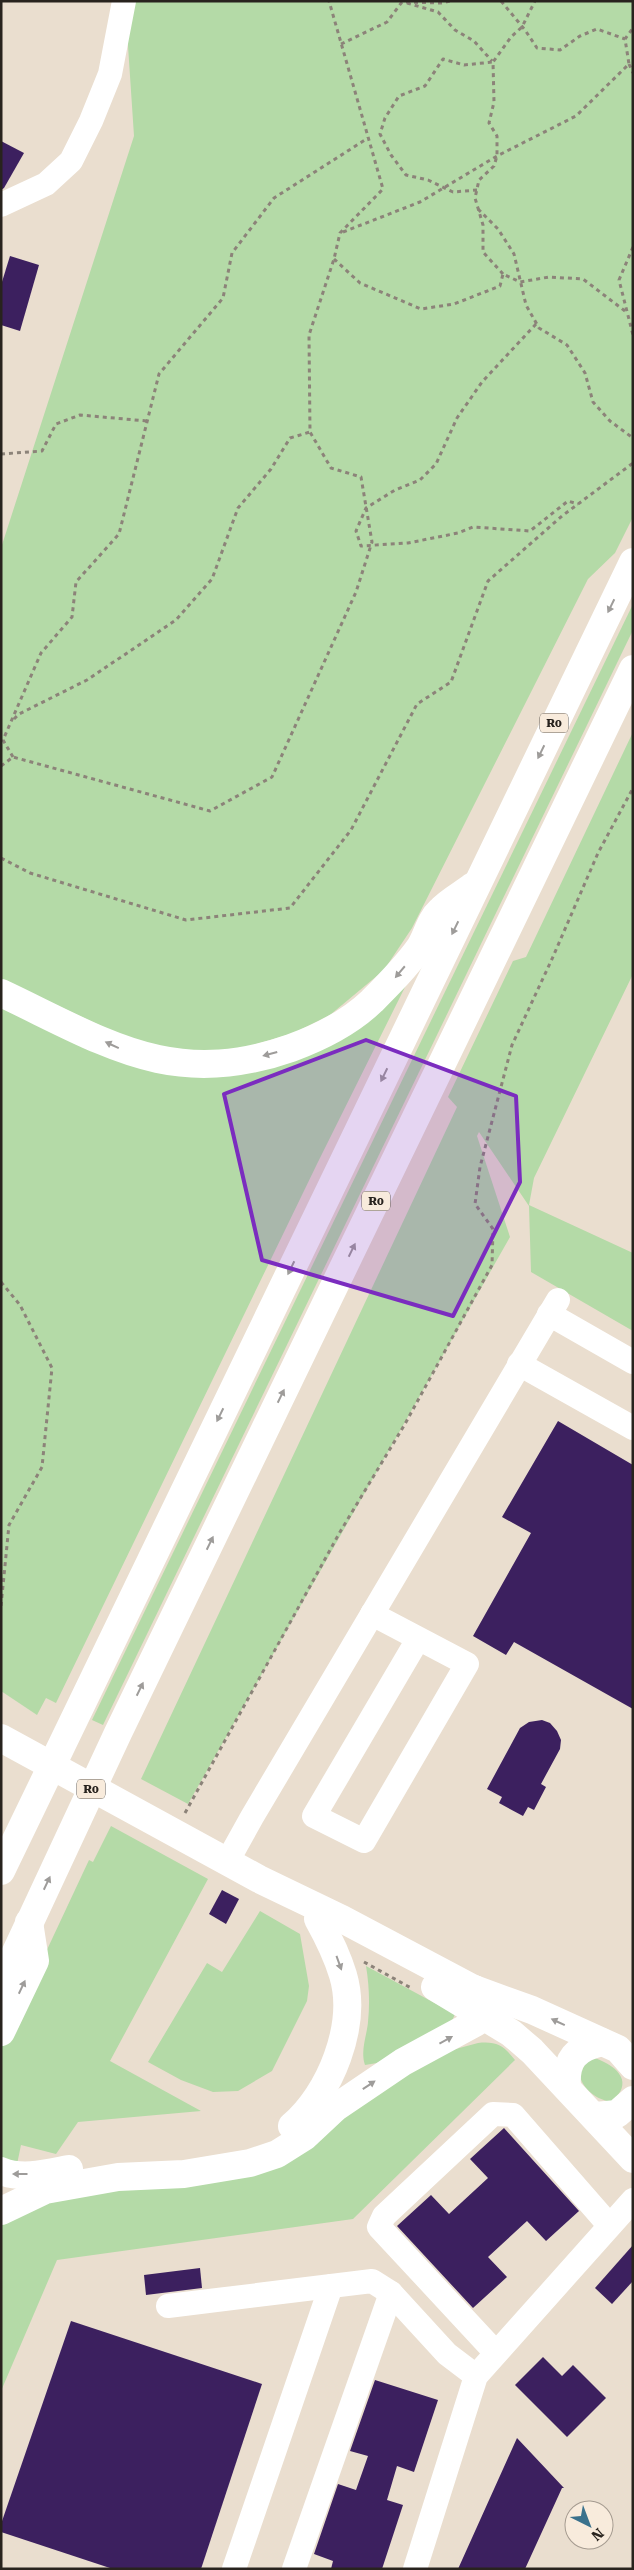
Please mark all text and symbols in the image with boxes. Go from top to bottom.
one-way arrow [607,598,616,613]
road number: R0 [540,714,568,732]
one-way arrow [536,745,544,759]
one-way arrow [451,921,459,936]
one-way arrow [394,966,405,979]
one-way arrow [104,1040,119,1049]
one-way arrow [263,1051,278,1059]
one-way arrow [380,1068,388,1082]
road number: R0 [362,1192,390,1210]
one-way arrow [348,1243,356,1257]
one-way arrow [286,1261,295,1276]
one-way arrow [277,1389,285,1403]
one-way arrow [216,1408,224,1422]
one-way arrow [206,1535,215,1550]
one-way arrow [136,1682,144,1696]
road number: R0 [77,1780,105,1798]
one-way arrow [43,1876,51,1890]
one-way arrow [335,1956,343,1971]
one-way arrow [18,1980,26,1995]
one-way arrow [551,2017,565,2025]
one-way arrow [439,2036,453,2044]
one-way arrow [362,2080,376,2090]
one-way arrow [11,2170,27,2178]
north arrow [564,2500,614,2550]
text: N [588,2525,607,2544]

